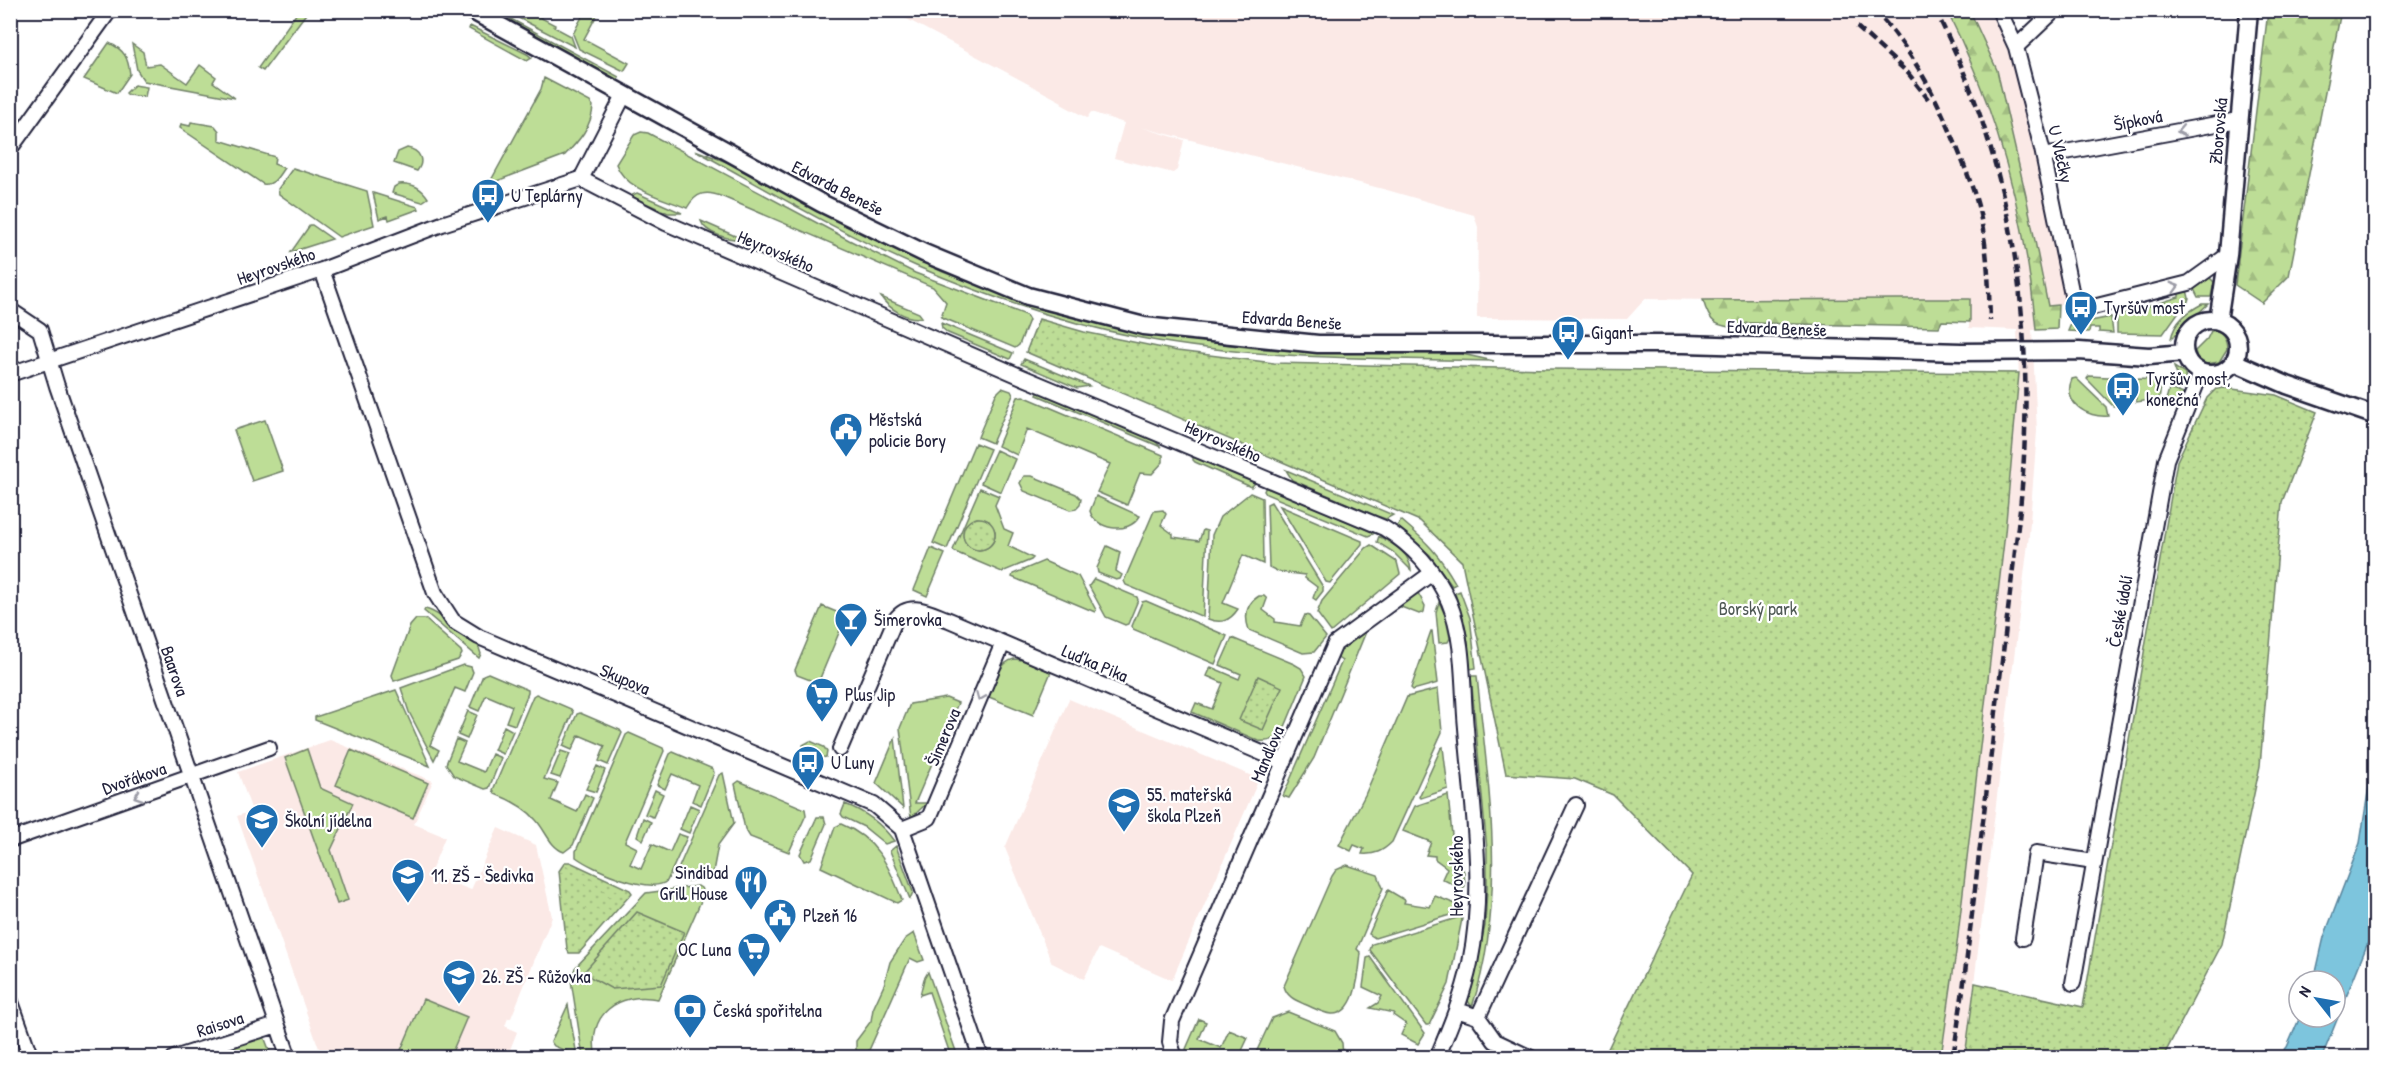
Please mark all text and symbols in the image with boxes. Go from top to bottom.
street label: Zborovská [2203,97,2233,165]
street label: Šípková [2112,103,2164,137]
street label: U Vlečky [2042,123,2080,186]
one-way arrow [2176,124,2186,137]
street label: Edvarda Beneše [788,154,888,222]
bus stop icon: U Teplárny [470,177,506,224]
place label: U Teplárny [511,183,583,208]
street label: Heyrovského [734,224,818,278]
street label: Heyrovského [234,241,318,291]
one-way arrow [2169,282,2180,294]
bus stop icon: Tyršův most [2063,289,2099,336]
place label: Tyršův most [2104,295,2186,320]
street label: Edvarda Beneše [1241,304,1343,336]
bus stop icon: Gigant [1550,314,1586,361]
street label: Edvarda Beneše [1727,314,1827,342]
place label: Gigant [1591,320,1634,345]
place label: Tyršův most, konečná [2146,366,2231,412]
bus stop icon: Tyršův most, konečná [2105,370,2141,417]
place label: Městská policie Bory [869,407,946,453]
public building icon: Městská policie Bory [828,411,864,458]
street label: Heyrovského [1181,414,1265,468]
street label: České údolí [2101,573,2139,649]
park label: Borský park [1719,596,1798,621]
bar icon: Šimerovka [833,601,869,648]
place label: Šimerovka [874,607,942,632]
street label: Luďka Pika [1058,638,1132,688]
street label: Baarova [155,642,195,700]
street label: Skupova [596,657,654,701]
supermarket icon: Plus Jip [804,676,840,723]
place label: Plus Jip [845,682,895,707]
one-way arrow [975,691,987,702]
street label: Šimerova [920,704,966,770]
street label: Mandlova [1244,722,1290,786]
bus stop icon: U Luny [790,744,826,791]
place label: U Luny [831,750,875,775]
street label: Dvořákova [99,755,169,801]
place label: 55. mateřská škola Plzeň [1147,782,1231,828]
school or university icon: 55. mateřská škola Plzeň [1106,786,1142,833]
one-way arrow [133,788,144,801]
school or university icon: Školní jídelna [244,802,280,849]
place label: Školní jídelna [285,808,372,833]
street label: Heyrovského [1444,836,1469,916]
school or university icon: 11. ZŠ - Šedivka [390,857,426,904]
place label: Sindibad Grill House [660,860,728,906]
place label: 11. ZŠ - Šedivka [431,863,533,888]
restaurant icon: Sindibad Grill House [733,864,769,911]
public building icon: Plzeň 16 [762,897,798,944]
place label: Plzeň 16 [803,903,857,928]
supermarket icon: OC Luna [736,931,772,978]
place label: OC Luna [678,937,731,962]
school or university icon: 26. ZŠ - Růžovka [441,958,477,1005]
place label: 26. ZŠ - Růžovka [482,964,591,989]
north arrow [2287,969,2347,1029]
text: N [2293,982,2316,1001]
bank icon: Česká spořitelna [672,992,708,1039]
place label: Česká spořitelna [713,998,822,1023]
street label: Raisova [193,1005,247,1043]

